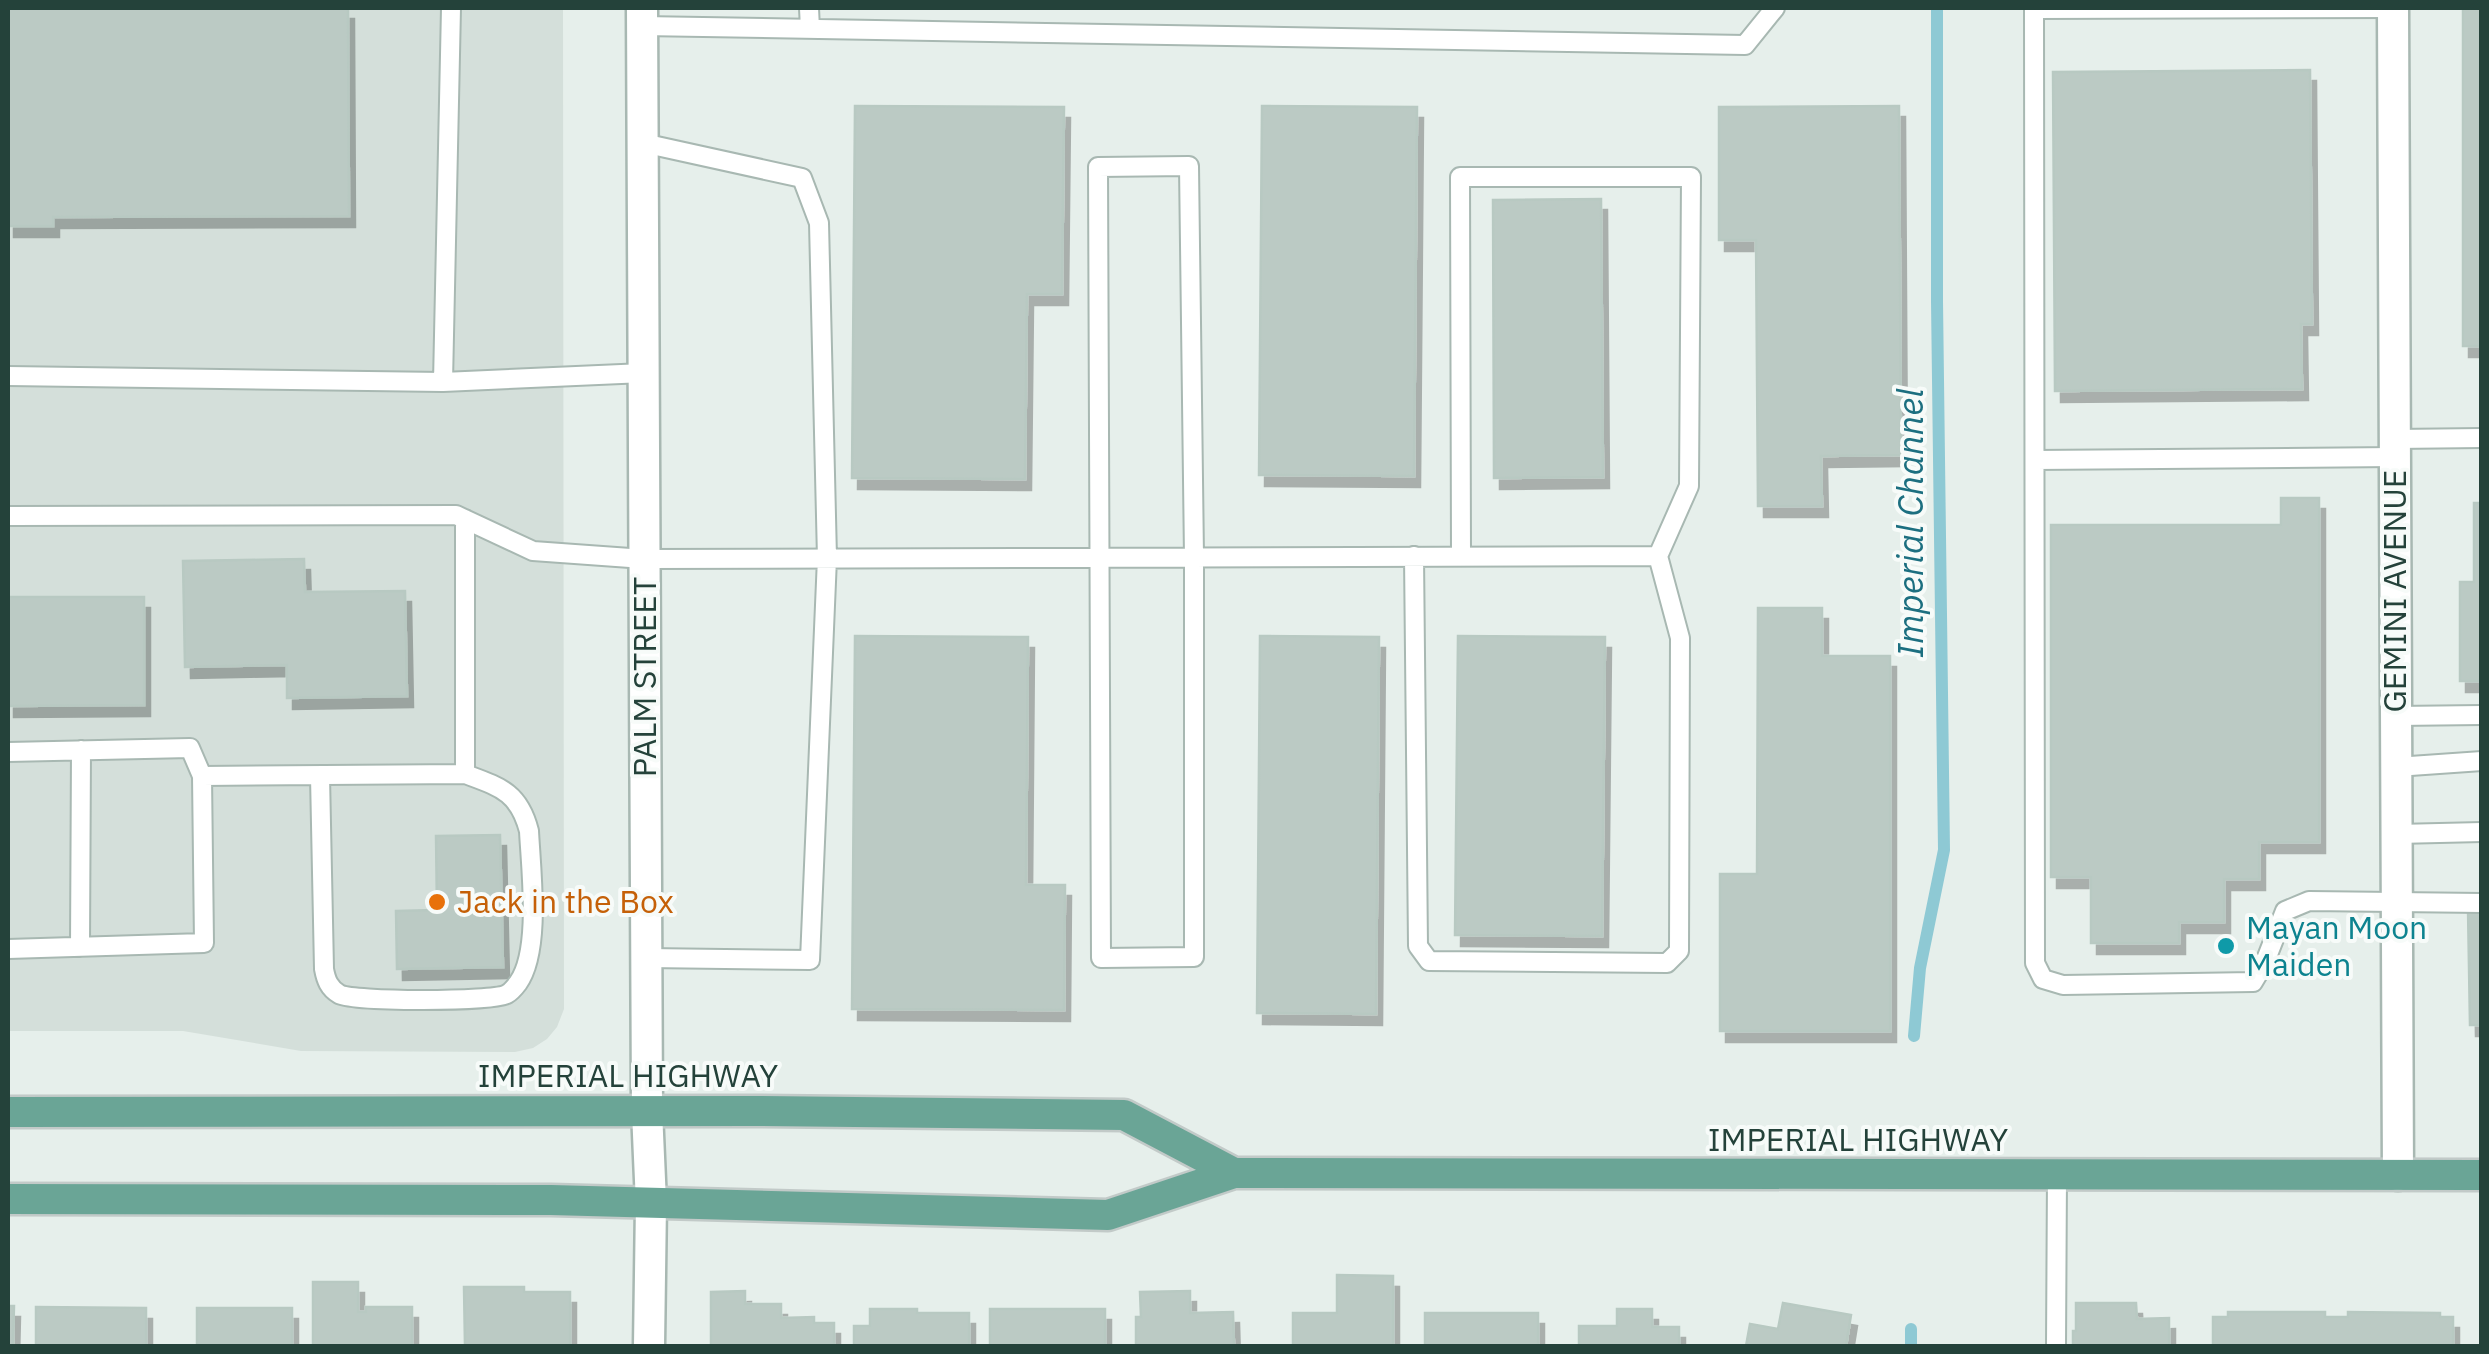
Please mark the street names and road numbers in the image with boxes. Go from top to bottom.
street label: GEMINI AVENUE [2373,470,2415,712]
street label: PALM STREET [623,577,665,777]
street label: IMPERIAL HIGHWAY [478,1054,778,1096]
street label: IMPERIAL HIGHWAY [1708,1118,2008,1160]

